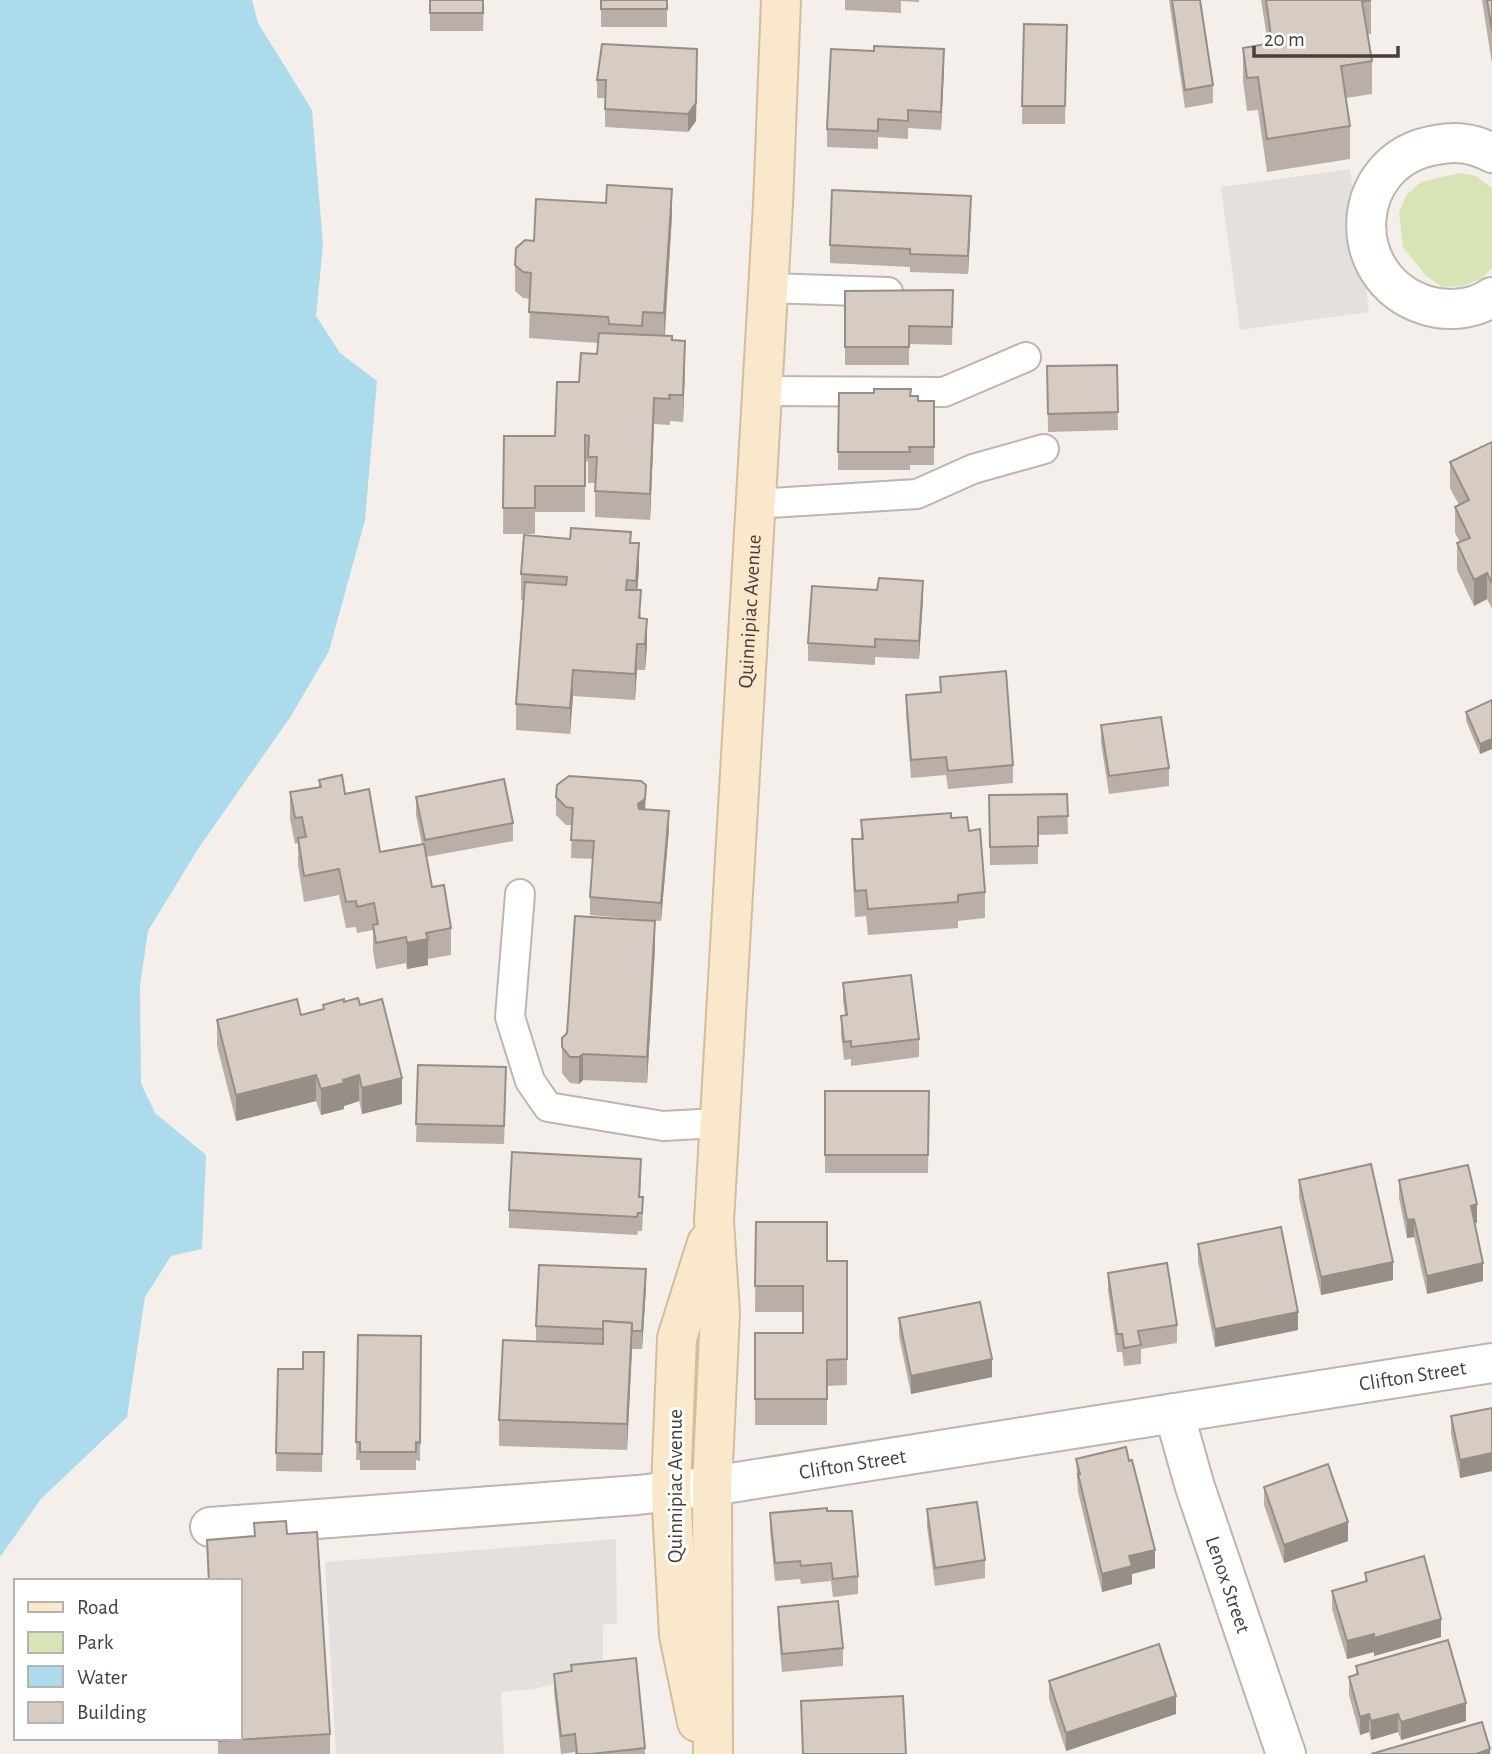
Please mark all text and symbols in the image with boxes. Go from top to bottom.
scale bar [1254,14,1398,58]
text: 20 m [1264,29,1305,50]
street label: Quinnipiac Avenue [735,534,765,689]
street label: Clifton Street [1358,1357,1468,1395]
street label: Quinnipiac Avenue [665,1409,686,1563]
street label: Clifton Street [798,1446,908,1483]
street label: Lenox Street [1202,1534,1254,1636]
legend [14,1579,242,1740]
text: Road [77,1597,119,1618]
text: Park [77,1632,114,1653]
text: Water [77,1667,127,1688]
text: Building [77,1702,147,1723]

